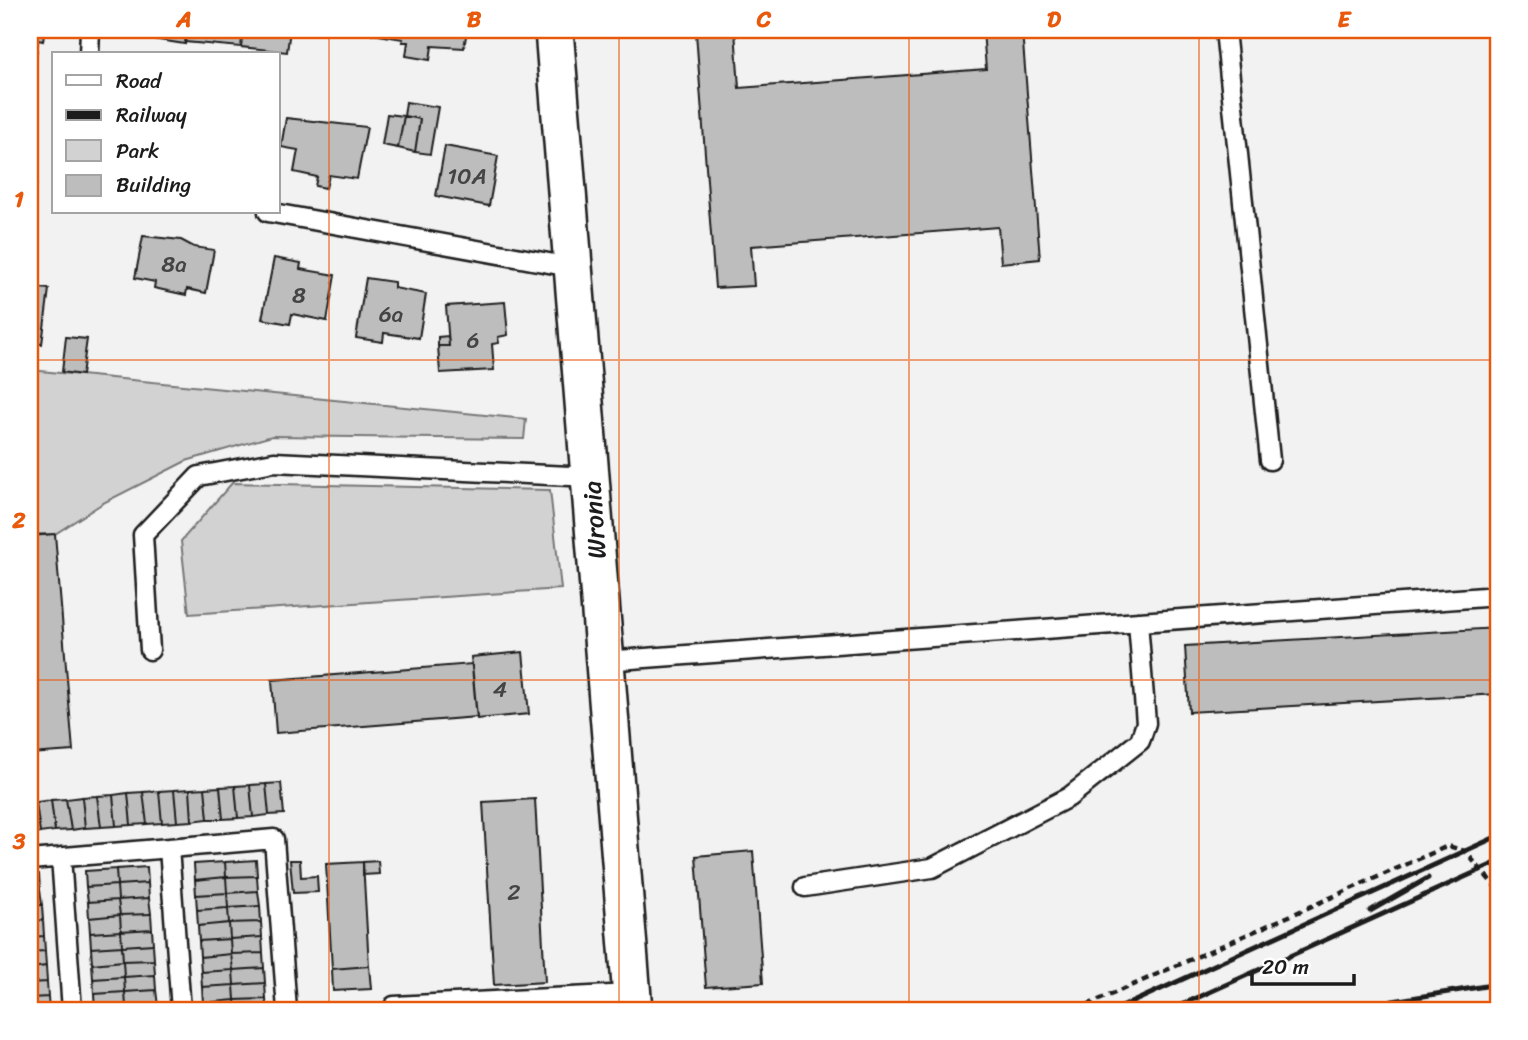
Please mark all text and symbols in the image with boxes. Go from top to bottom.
text: A [175,0,192,40]
text: B [467,0,482,40]
text: C [756,0,772,40]
text: D [1047,0,1062,40]
text: E [1338,0,1353,40]
legend [52,52,280,214]
text: Road [116,62,163,100]
text: Railway [116,96,187,134]
text: Park [116,132,159,170]
house number: 10A [447,156,487,197]
text: Building [116,166,192,204]
text: 1 [14,179,24,220]
house number: 8a [161,244,187,285]
house number: 8 [292,275,306,316]
house number: 6a [379,294,403,335]
house number: 6 [466,320,480,361]
street label: Wronia [568,479,620,561]
text: 2 [11,500,26,541]
house number: 4 [493,669,507,710]
text: 3 [12,821,26,862]
house number: 2 [507,872,521,913]
scale bar [1252,942,1353,986]
text: 20 m [1262,948,1309,986]

